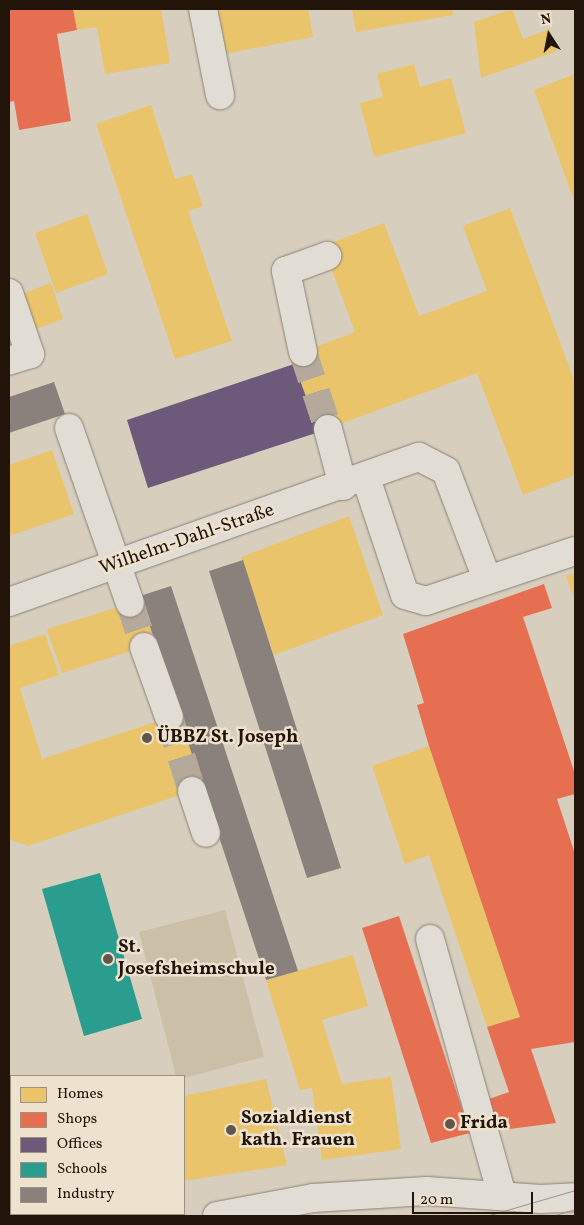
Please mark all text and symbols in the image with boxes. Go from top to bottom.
text: N [539,9,553,30]
north arrow [524,10,574,60]
street label: Wilhelm-Dahl-Straße [97,499,277,581]
place label: ÜBBZ St. Joseph [157,727,298,749]
marker: ÜBBZ St. Joseph [141,732,153,744]
place label: St. Josefsheimschule [118,937,275,981]
marker: St. Josefsheimschule [102,953,114,965]
legend [10,1075,185,1215]
text: Homes [57,1084,103,1105]
place label: Sozialdienst kath. Frauen [241,1108,355,1152]
text: Shops [57,1109,97,1130]
place label: Frida [460,1113,508,1135]
marker: Frida [444,1118,456,1130]
marker: Sozialdienst kath. Frauen [225,1124,237,1136]
text: Offices [57,1134,102,1155]
text: Schools [57,1159,107,1180]
scale bar [414,1182,535,1214]
text: Industry [57,1184,114,1205]
text: 20 m [420,1190,453,1211]

